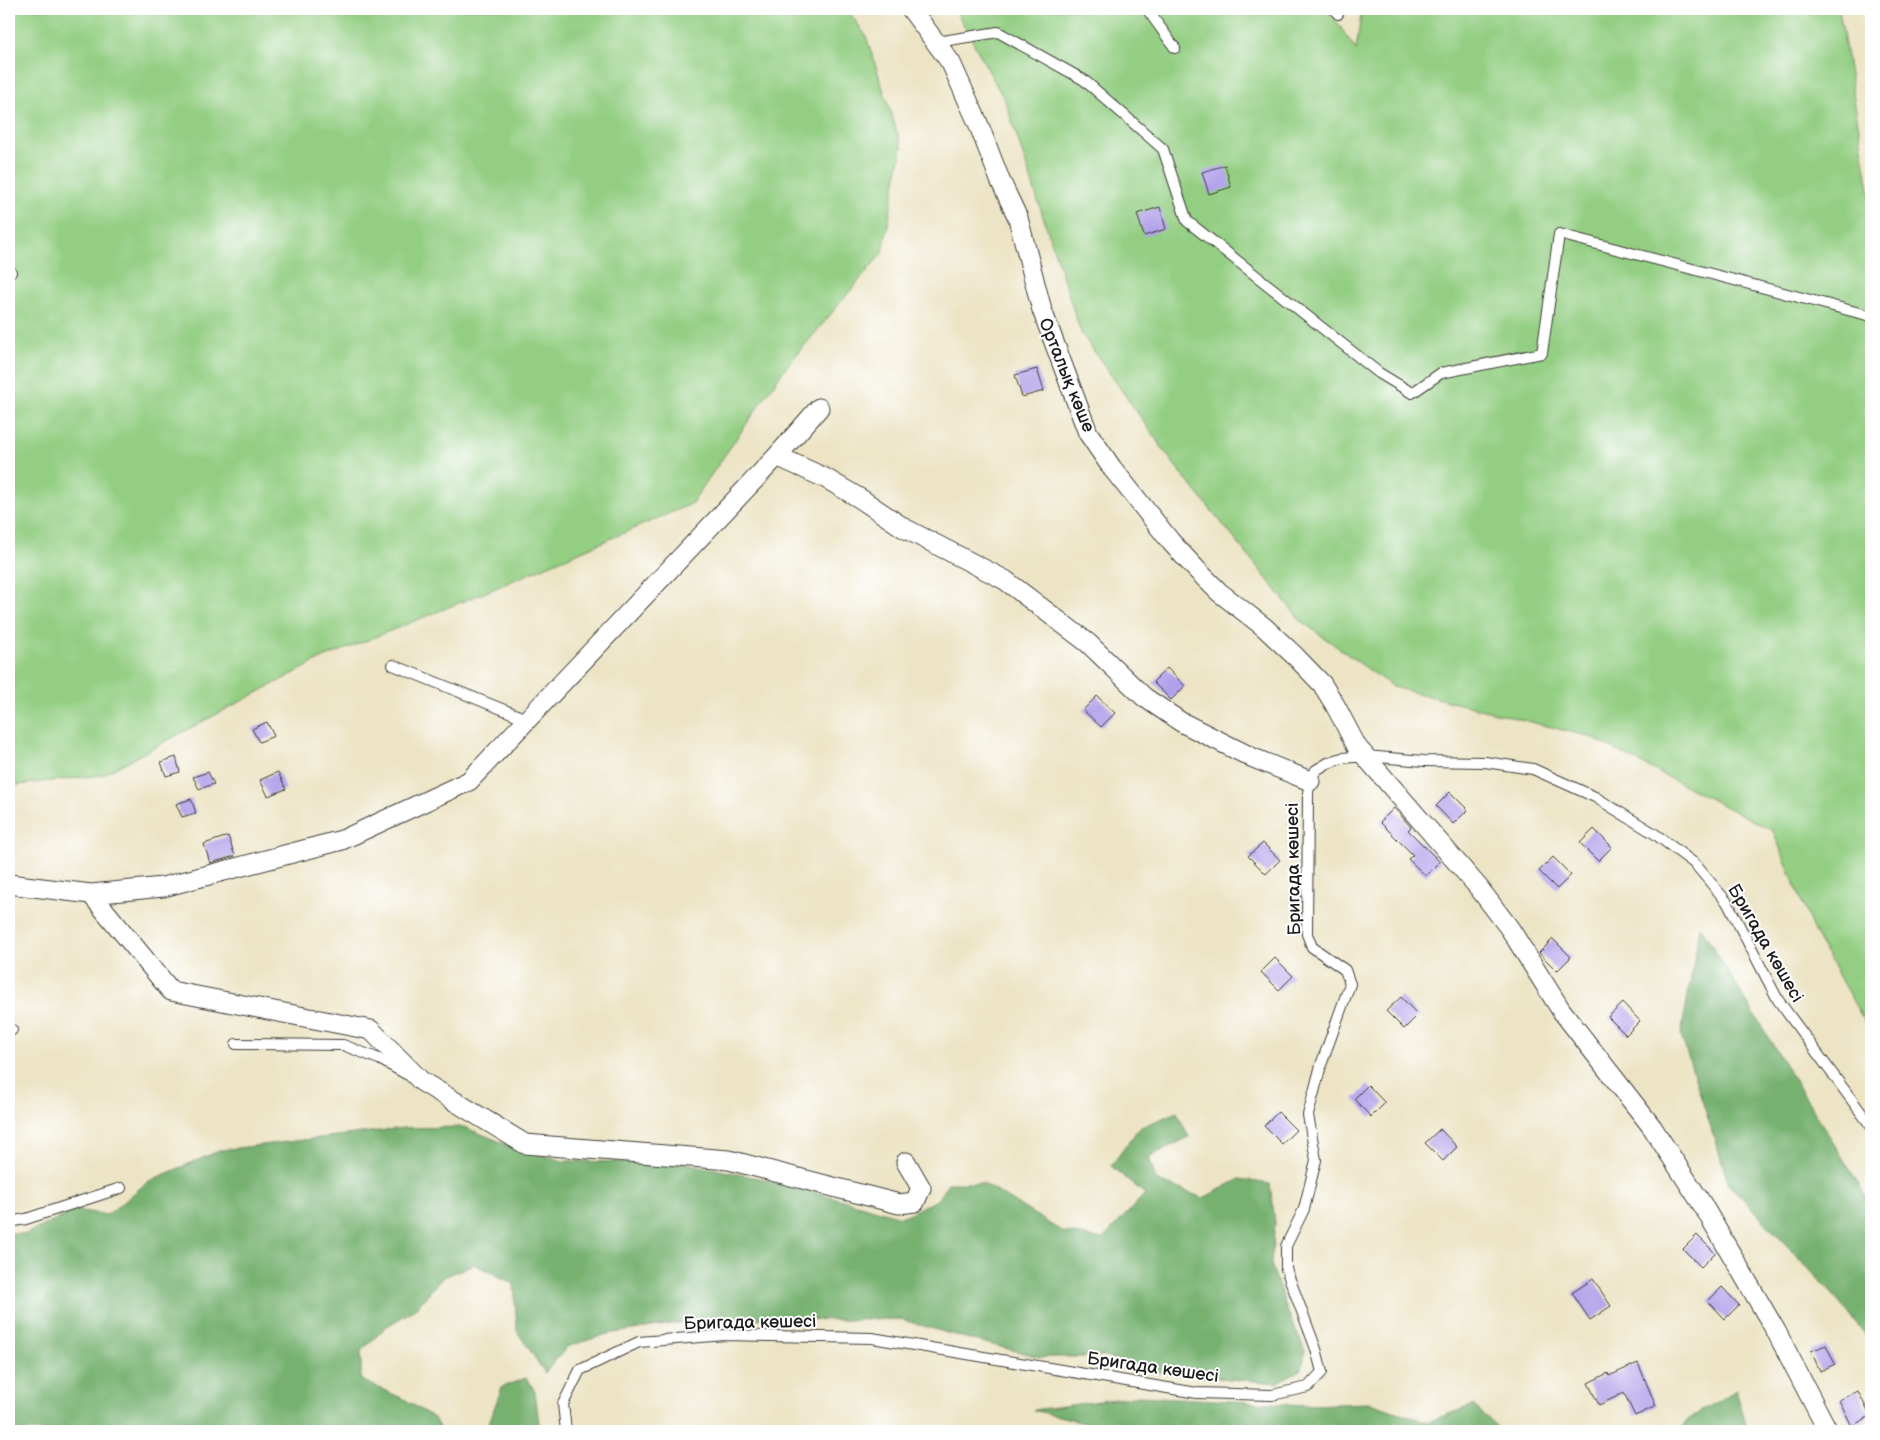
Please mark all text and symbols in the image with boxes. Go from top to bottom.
street label: Орталық көше [1034,315,1099,435]
street label: Бригада көшесі [1282,802,1305,936]
street label: Бригада көшесі [1723,881,1808,1006]
street label: Бригада көшесі [683,1311,817,1334]
street label: Бригада көшесі [1086,1348,1220,1387]

